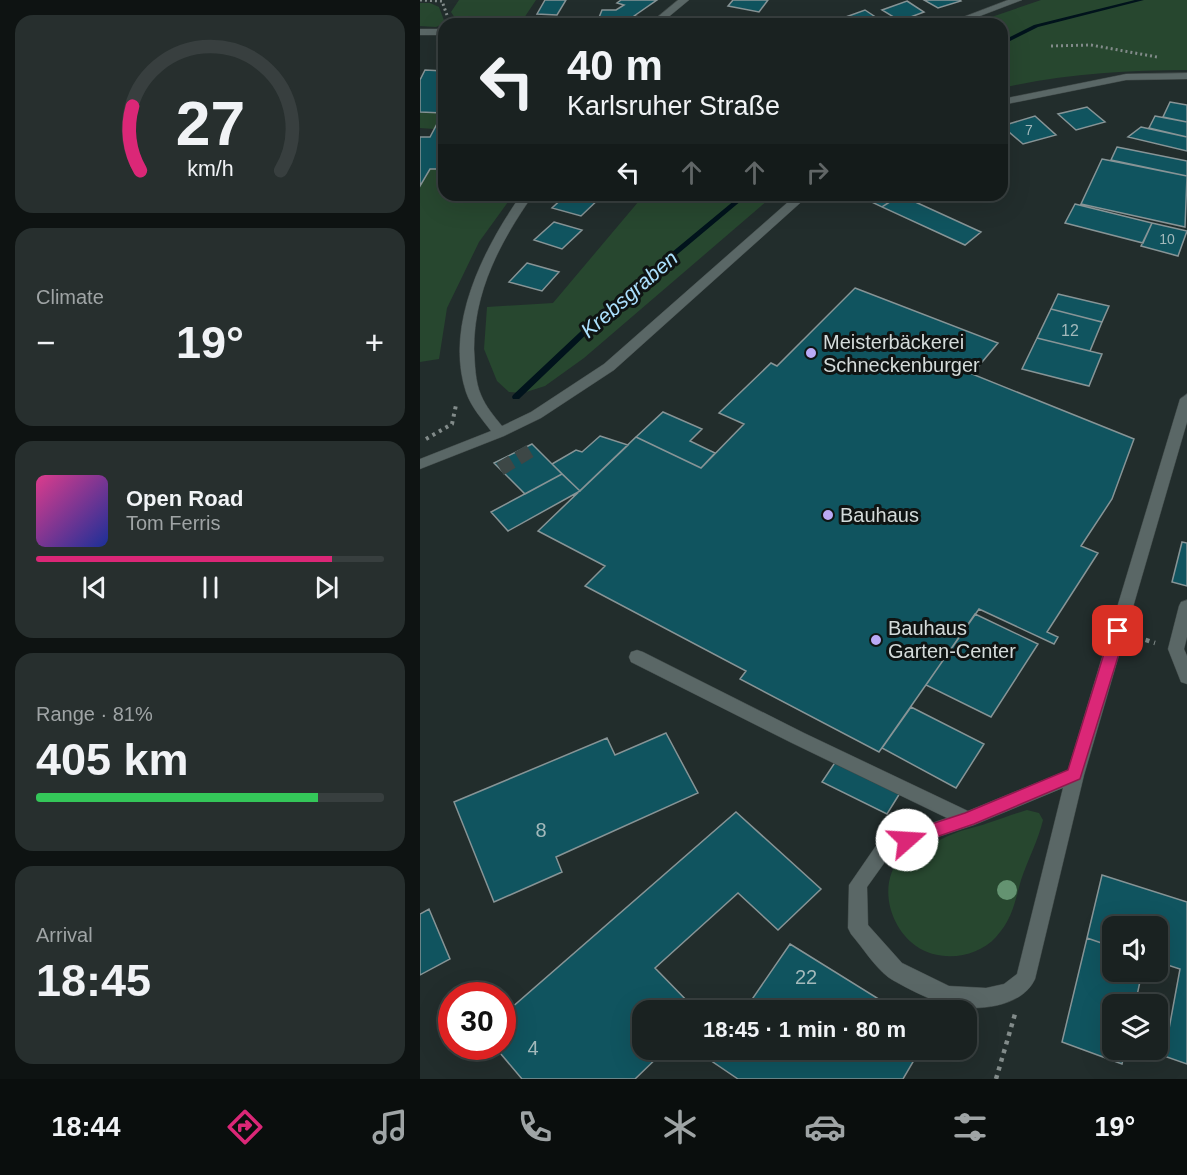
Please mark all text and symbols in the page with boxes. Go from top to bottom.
icon: left [468,42,546,120]
text: 40 m [567,42,663,89]
text: 27 [175,89,245,158]
text: Karlsruher Straße [567,91,780,121]
house number: 7 [1025,122,1033,138]
icon: left [612,156,645,189]
icon: ahead [675,156,708,189]
icon: ahead [738,156,771,189]
icon: right [801,156,834,189]
text: km/h [187,157,233,181]
house number: 10 [1159,231,1175,247]
water label: Krebsgraben [576,246,682,342]
text: Climate [36,286,104,308]
text: 19° [176,317,244,368]
house number: 12 [1061,322,1079,339]
text: − [36,324,55,361]
text: + [365,324,384,361]
place label: Meisterbäckerei Schneckenburger [823,331,980,376]
marker: Meisterbäckerei Schneckenburger [804,346,818,360]
text: Open Road [126,486,243,511]
place label: Bauhaus [840,504,919,526]
marker: Bauhaus [821,508,835,522]
text: Tom Ferris [126,512,220,534]
icon: previous [78,571,111,604]
icon: pause [194,571,227,604]
icon: next [310,571,343,604]
pin [1092,605,1143,656]
icon: arrive [1101,614,1134,647]
place label: Bauhaus Garten-Center [888,617,1016,662]
marker: Bauhaus Garten-Center [869,633,883,647]
text: Range · 81% [36,703,153,725]
text: 405 km [36,734,189,785]
position arrow [875,808,939,872]
house number: 8 [535,819,547,841]
map controls [1102,916,1168,1060]
button: sound [1102,916,1168,982]
text: Arrival [36,924,93,946]
text: 18:45 [36,955,151,1006]
house number: 22 [795,966,817,988]
speed limit sign: 30 [438,982,516,1060]
button: layers [1102,994,1168,1060]
text: 18:45 · 1 min · 80 m [703,1017,906,1042]
house number: 4 [527,1037,539,1059]
icon: directions [224,1106,266,1148]
icon: music [369,1106,411,1148]
icon: phone [514,1106,556,1148]
icon: climate [659,1106,701,1148]
icon: car [804,1106,846,1148]
icon: filters [949,1106,991,1148]
text: 18:44 [52,1112,121,1142]
text: 19° [1095,1112,1135,1142]

